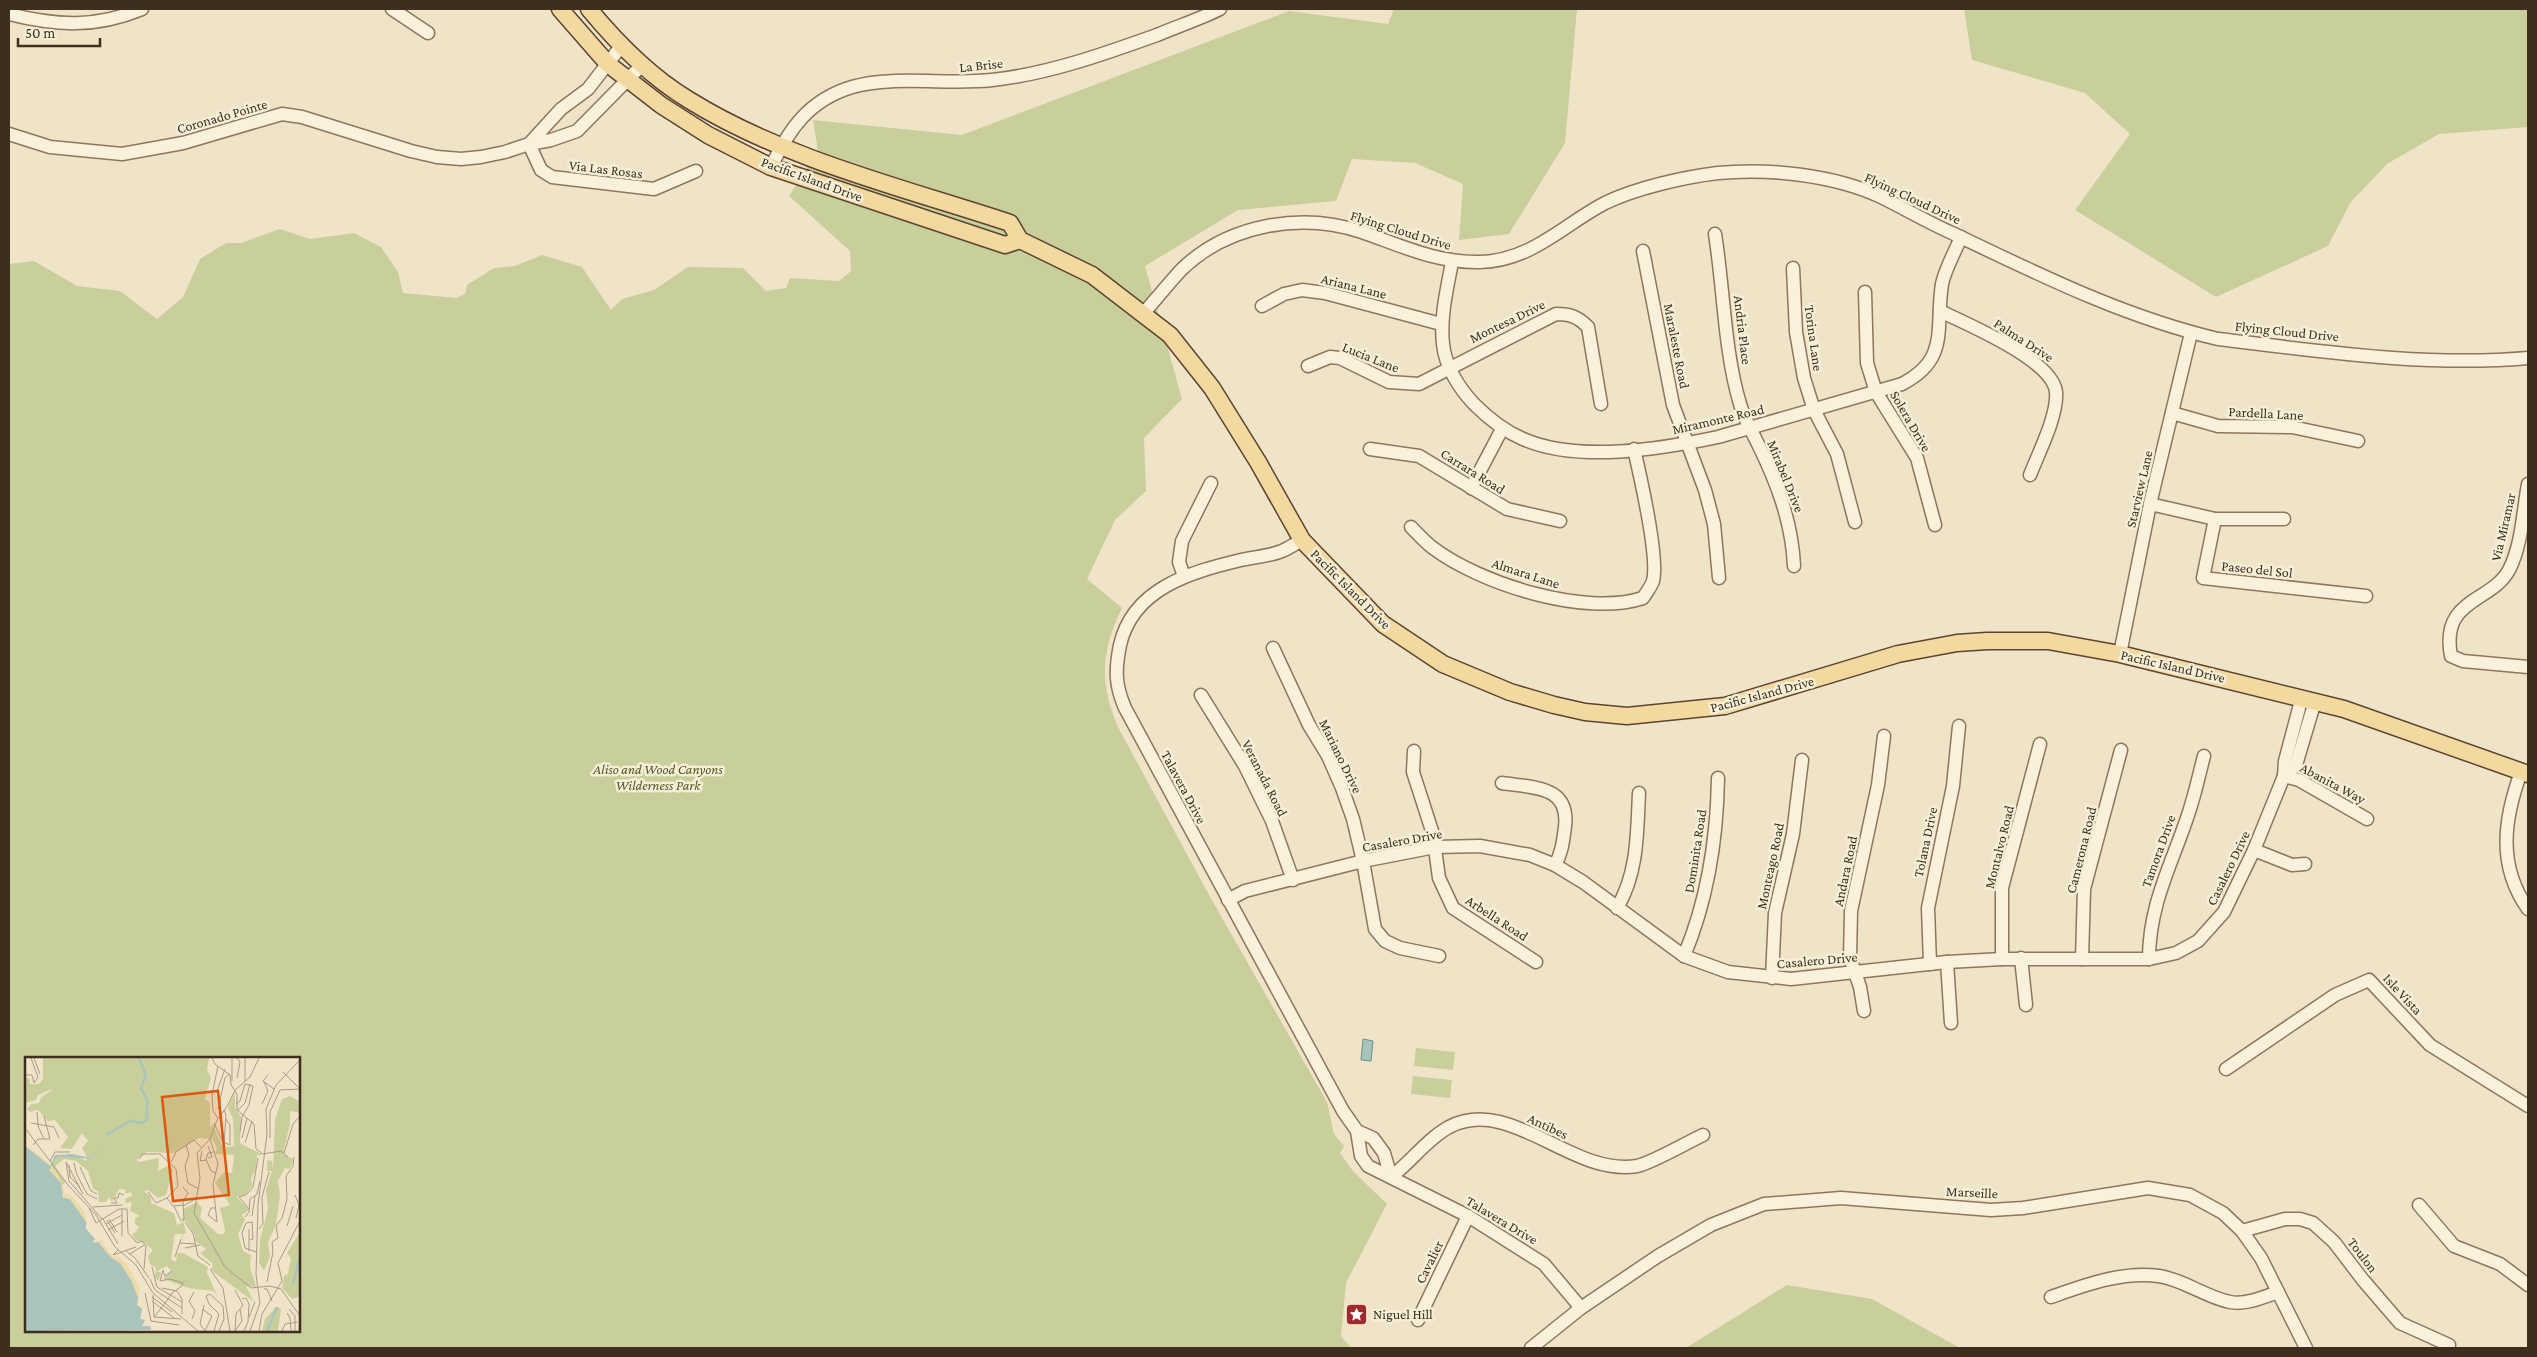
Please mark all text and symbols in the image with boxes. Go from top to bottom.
scale bar [18,15,100,47]
text: 50 m [25,25,55,41]
street label: La Brise [958,55,1004,75]
street label: Coronado Pointe [175,95,269,137]
street label: Pacific Island Drive [759,153,865,205]
street label: Via Las Rosas [568,157,644,181]
street label: Flying Cloud Drive [1862,169,1964,227]
street label: Flying Cloud Drive [1349,207,1453,253]
street label: Ariana Lane [1320,270,1388,302]
street label: Andria Place [1731,294,1755,366]
street label: Montesa Drive [1467,296,1547,346]
street label: Maraleste Road [1661,302,1693,391]
street label: Torina Lane [1801,304,1827,372]
street label: Palma Drive [1991,315,2057,365]
street label: Flying Cloud Drive [2234,318,2340,344]
street label: Lucia Lane [1340,338,1402,376]
street label: Solera Drive [1887,388,1935,454]
street label: Miramonte Road [1670,401,1766,437]
street label: Pardella Lane [2228,403,2304,423]
street label: Mirabel Drive [1764,438,1808,514]
street label: Carrara Road [1438,445,1509,497]
street label: Starview Lane [2122,449,2156,529]
street label: Via Miramar [2487,491,2519,563]
street label: Pacific Island Drive [1308,546,1394,632]
street label: Almara Lane [1490,555,1562,591]
street label: Paseo del Sol [2221,557,2294,581]
street label: Pacific Island Drive [2119,646,2227,686]
street label: Pacific Island Drive [1708,672,1816,716]
street label: Mariano Drive [1316,716,1366,796]
street label: Veranada Road [1239,737,1291,819]
street label: Talavera Drive [1158,748,1210,826]
street label: Abanita Way [2298,759,2369,807]
park label: Aliso and Wood Canyons Wilderness Park [592,761,723,793]
street label: Montalvo Road [1981,803,2017,890]
street label: Camerona Road [2063,804,2100,895]
street label: Tolana Drive [1910,805,1940,879]
street label: Dominita Road [1680,807,1710,894]
street label: Tamora Drive [2137,813,2179,889]
street label: Monteago Road [1753,821,1787,911]
street label: Casalero Drive [1361,825,1443,855]
street label: Casalero Drive [2203,828,2253,908]
street label: Andara Road [1830,834,1860,908]
street label: Arbella Road [1463,892,1532,944]
street label: Casalero Drive [1776,948,1858,972]
street label: Isle Vista [2380,970,2426,1018]
inset map [25,1057,300,1332]
street label: Antibes [1525,1110,1571,1142]
street label: Marseille [1946,1183,1998,1201]
street label: Talavera Drive [1463,1192,1541,1248]
street label: Toulon [2345,1234,2382,1276]
street label: Cavalier [1412,1238,1446,1286]
place icon: Niguel Hill [1345,1302,1369,1326]
place label: Niguel Hill [1373,1306,1433,1322]

